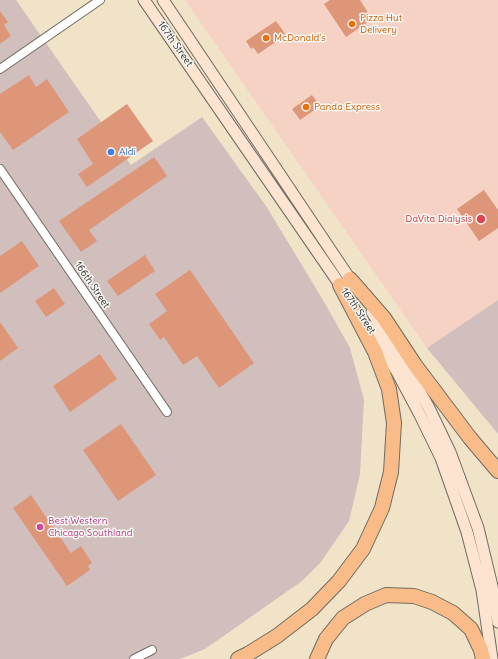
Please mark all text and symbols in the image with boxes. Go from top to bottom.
place label: Pizza Hut Delivery [360,12,402,36]
street label: 167th Street [155,19,195,69]
marker: Pizza Hut Delivery [347,19,357,29]
place label: McDonald's [274,32,326,44]
marker: McDonald's [261,33,271,43]
place label: Panda Express [314,101,380,113]
marker: Panda Express [301,102,311,112]
place label: Aldi [119,146,136,158]
marker: Aldi [106,147,116,157]
place label: DaVita Dialysis [405,213,472,225]
marker: DaVita Dialysis [475,213,487,225]
street label: 166th Street [72,259,112,311]
street label: 167th Street [338,286,378,336]
place label: Best Western Chicago Southland [48,515,133,538]
marker: Best Western Chicago Southland [35,522,45,532]

